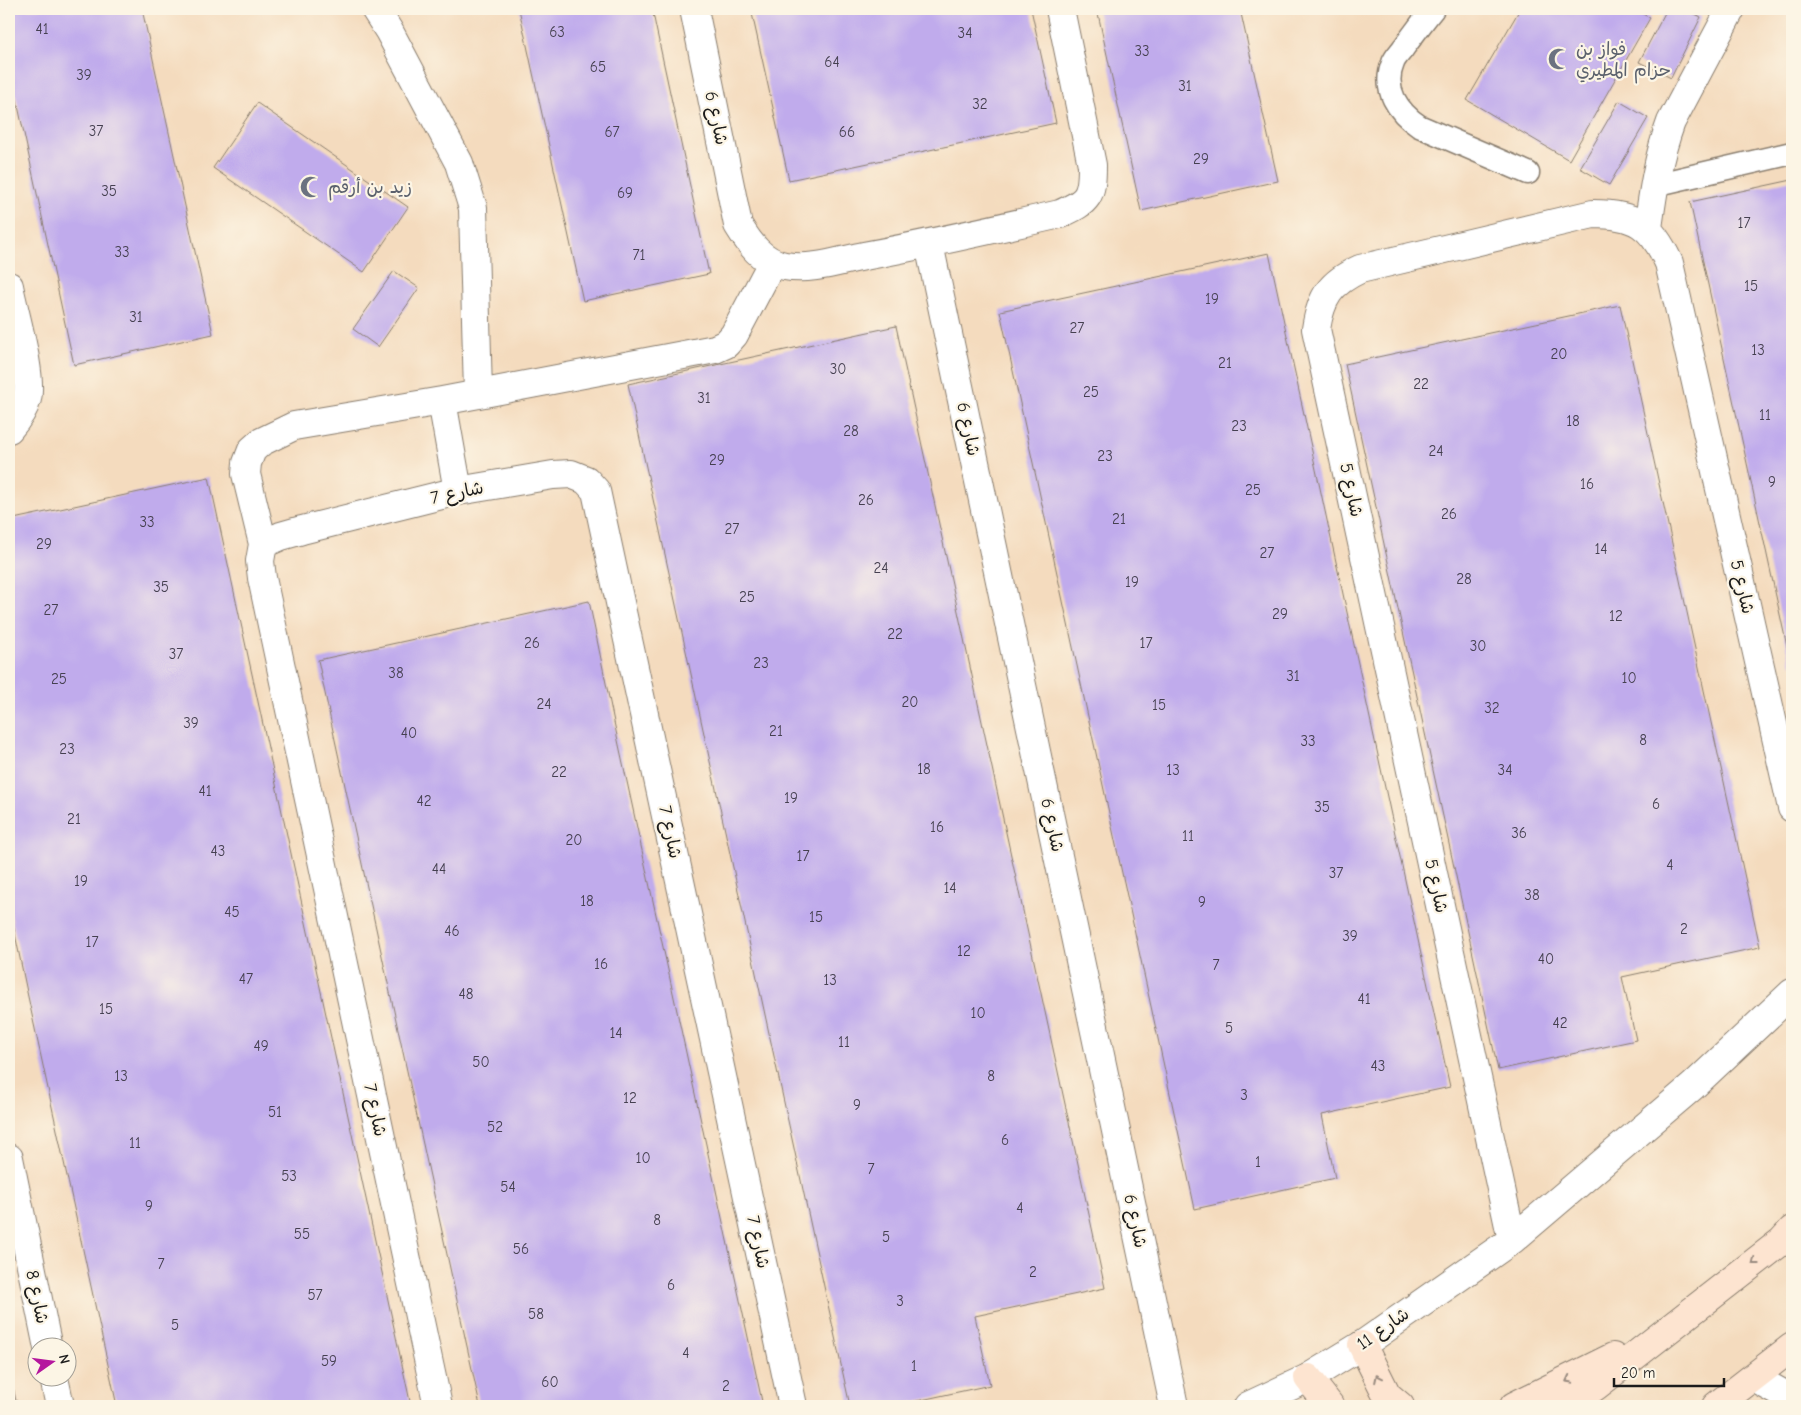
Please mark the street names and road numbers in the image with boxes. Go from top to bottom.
street label: شارع 6 [699,89,732,147]
street label: شارع 6 [951,400,984,458]
street label: شارع 5 [1334,461,1367,519]
street label: شارع 7 [429,477,486,510]
street label: شارع 5 [1725,558,1758,616]
street label: شارع 6 [1035,796,1068,854]
street label: شارع 7 [653,804,686,861]
street label: شارع 5 [1419,857,1452,915]
street label: شارع 7 [358,1082,391,1139]
street label: شارع 6 [1118,1192,1151,1250]
street label: شارع 7 [741,1214,774,1271]
street label: شارع 8 [20,1268,53,1326]
street label: شارع 11 [1353,1303,1414,1355]

